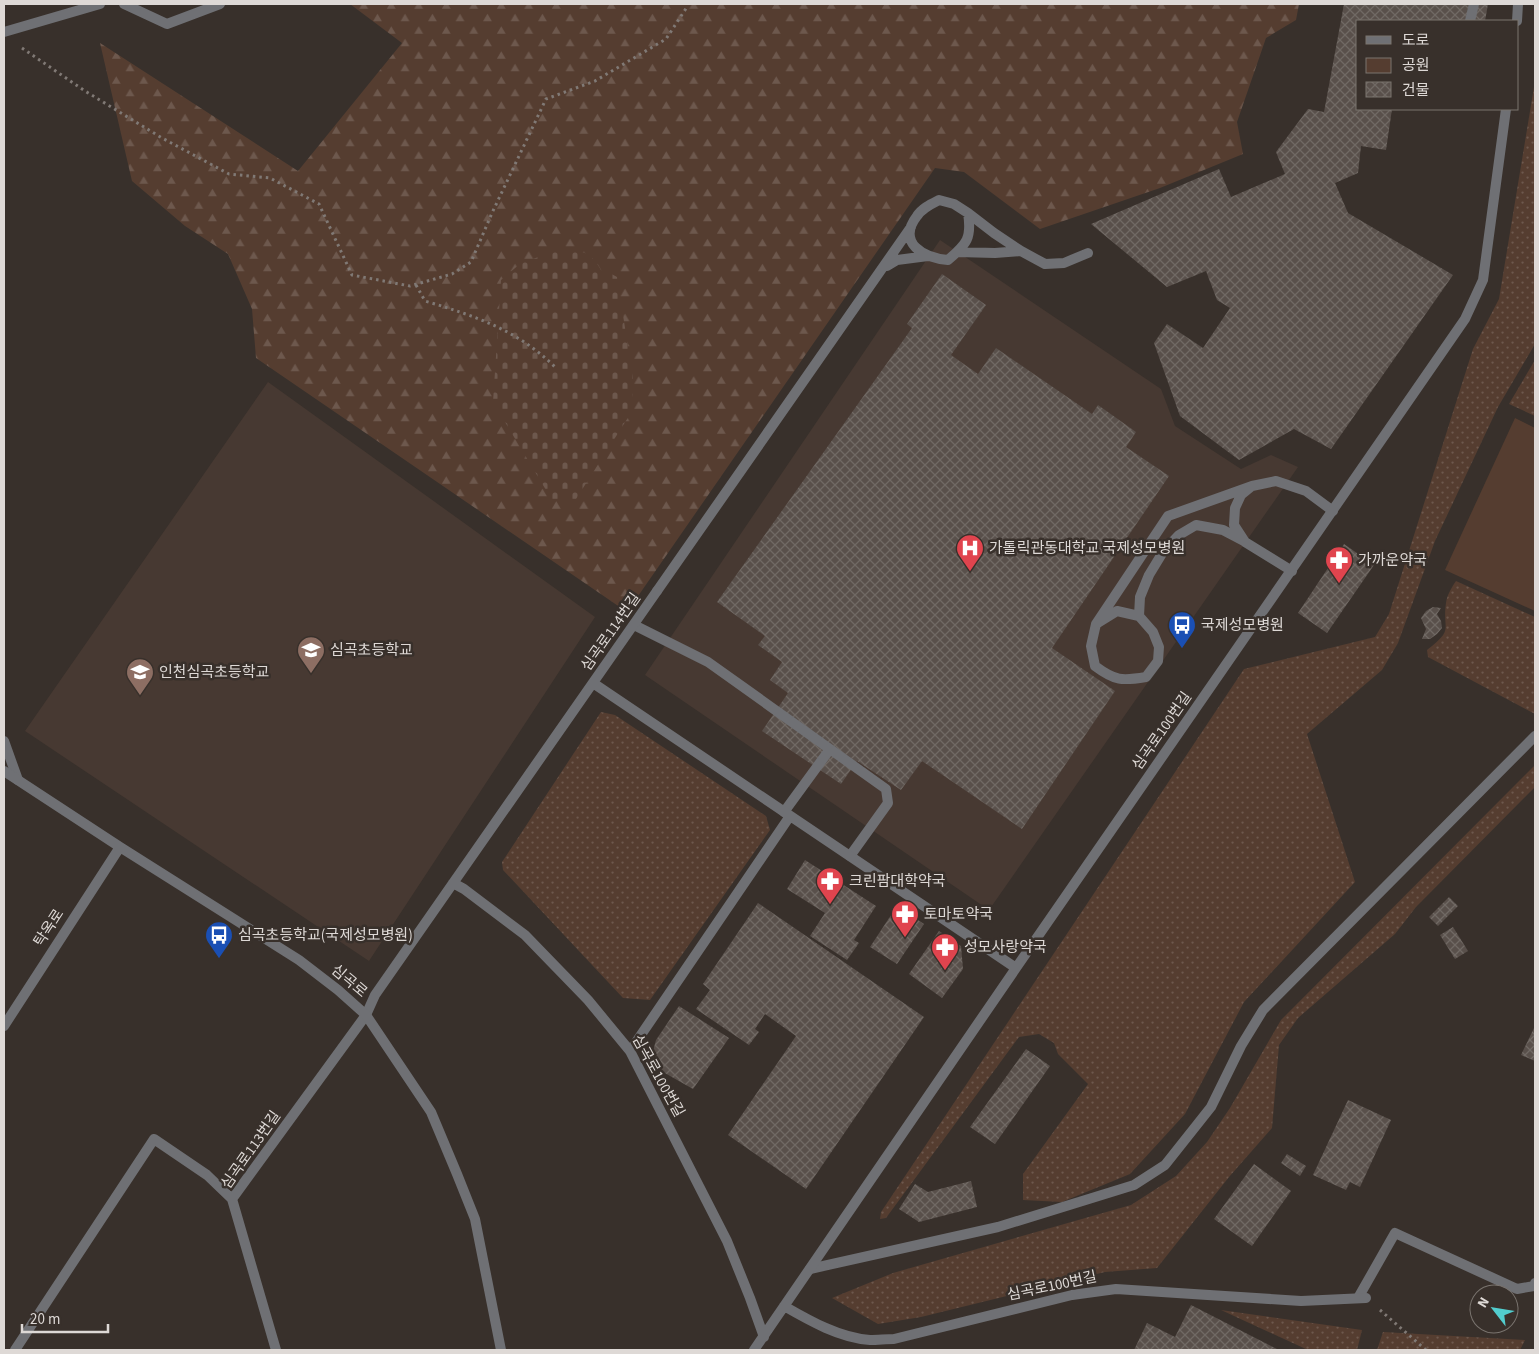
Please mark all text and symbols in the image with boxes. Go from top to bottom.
legend [1356,20,1519,110]
text: 도로 [1402,30,1430,51]
text: 공원 [1402,55,1430,76]
text: 건물 [1402,80,1430,101]
hospital icon: 가톨릭관동대학교 국제성모병원 [955,533,985,572]
place label: 가톨릭관동대학교 국제성모병원 [989,538,1185,559]
pharmacy icon: 가까운약국 [1324,545,1354,584]
place label: 가까운약국 [1358,550,1427,571]
street label: 심곡로114번길 [576,589,646,675]
bus stop icon: 국제성모병원 [1167,610,1197,649]
place label: 국제성모병원 [1201,615,1284,636]
school or university icon: 심곡초등학교 [296,635,326,674]
place label: 심곡초등학교 [330,640,413,661]
school or university icon: 인천심곡초등학교 [125,657,155,696]
place label: 인천심곡초등학교 [159,662,269,683]
street label: 심곡로100번길 [1127,688,1197,774]
pharmacy icon: 크린팜대학약국 [815,866,845,905]
place label: 크린팜대학약국 [849,871,946,892]
pharmacy icon: 토마토약국 [890,899,920,938]
place label: 토마토약국 [924,904,993,925]
street label: 탁옥로 [29,905,69,951]
bus stop icon: 심곡초등학교(국제성모병원) [204,920,234,959]
place label: 심곡초등학교(국제성모병원) [238,925,413,946]
pharmacy icon: 성모사랑약국 [930,932,960,971]
place label: 성모사랑약국 [964,937,1047,958]
street label: 심곡로 [326,960,372,1002]
street label: 심곡로100번길 [627,1031,689,1121]
street label: 심곡로113번길 [216,1107,286,1193]
street label: 심곡로100번길 [1005,1266,1099,1306]
north arrow [1469,1284,1519,1334]
text: N [1473,1294,1495,1312]
scale bar [22,1302,109,1334]
text: 20 m [30,1309,60,1330]

